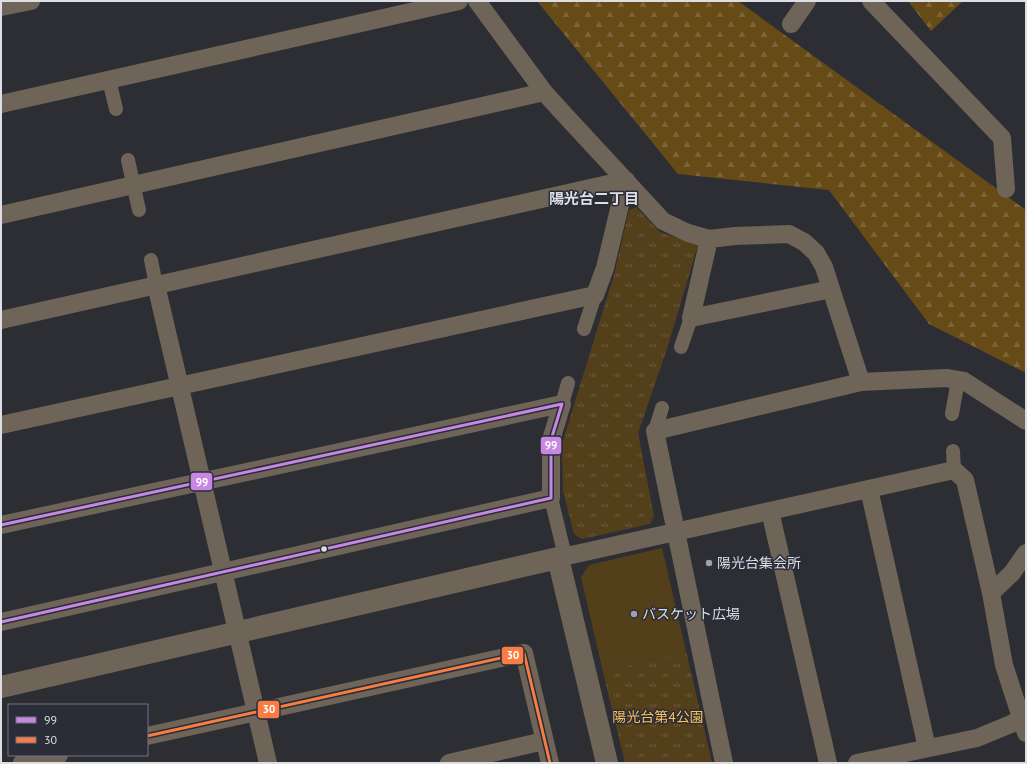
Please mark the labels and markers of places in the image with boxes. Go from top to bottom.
unlabelled marker [319,544,329,554]
place label: 陽光台集会所 [717,554,801,572]
marker: 陽光台集会所 [704,558,714,568]
place label: バスケット広場 [642,605,740,623]
marker: バスケット広場 [629,609,639,619]

